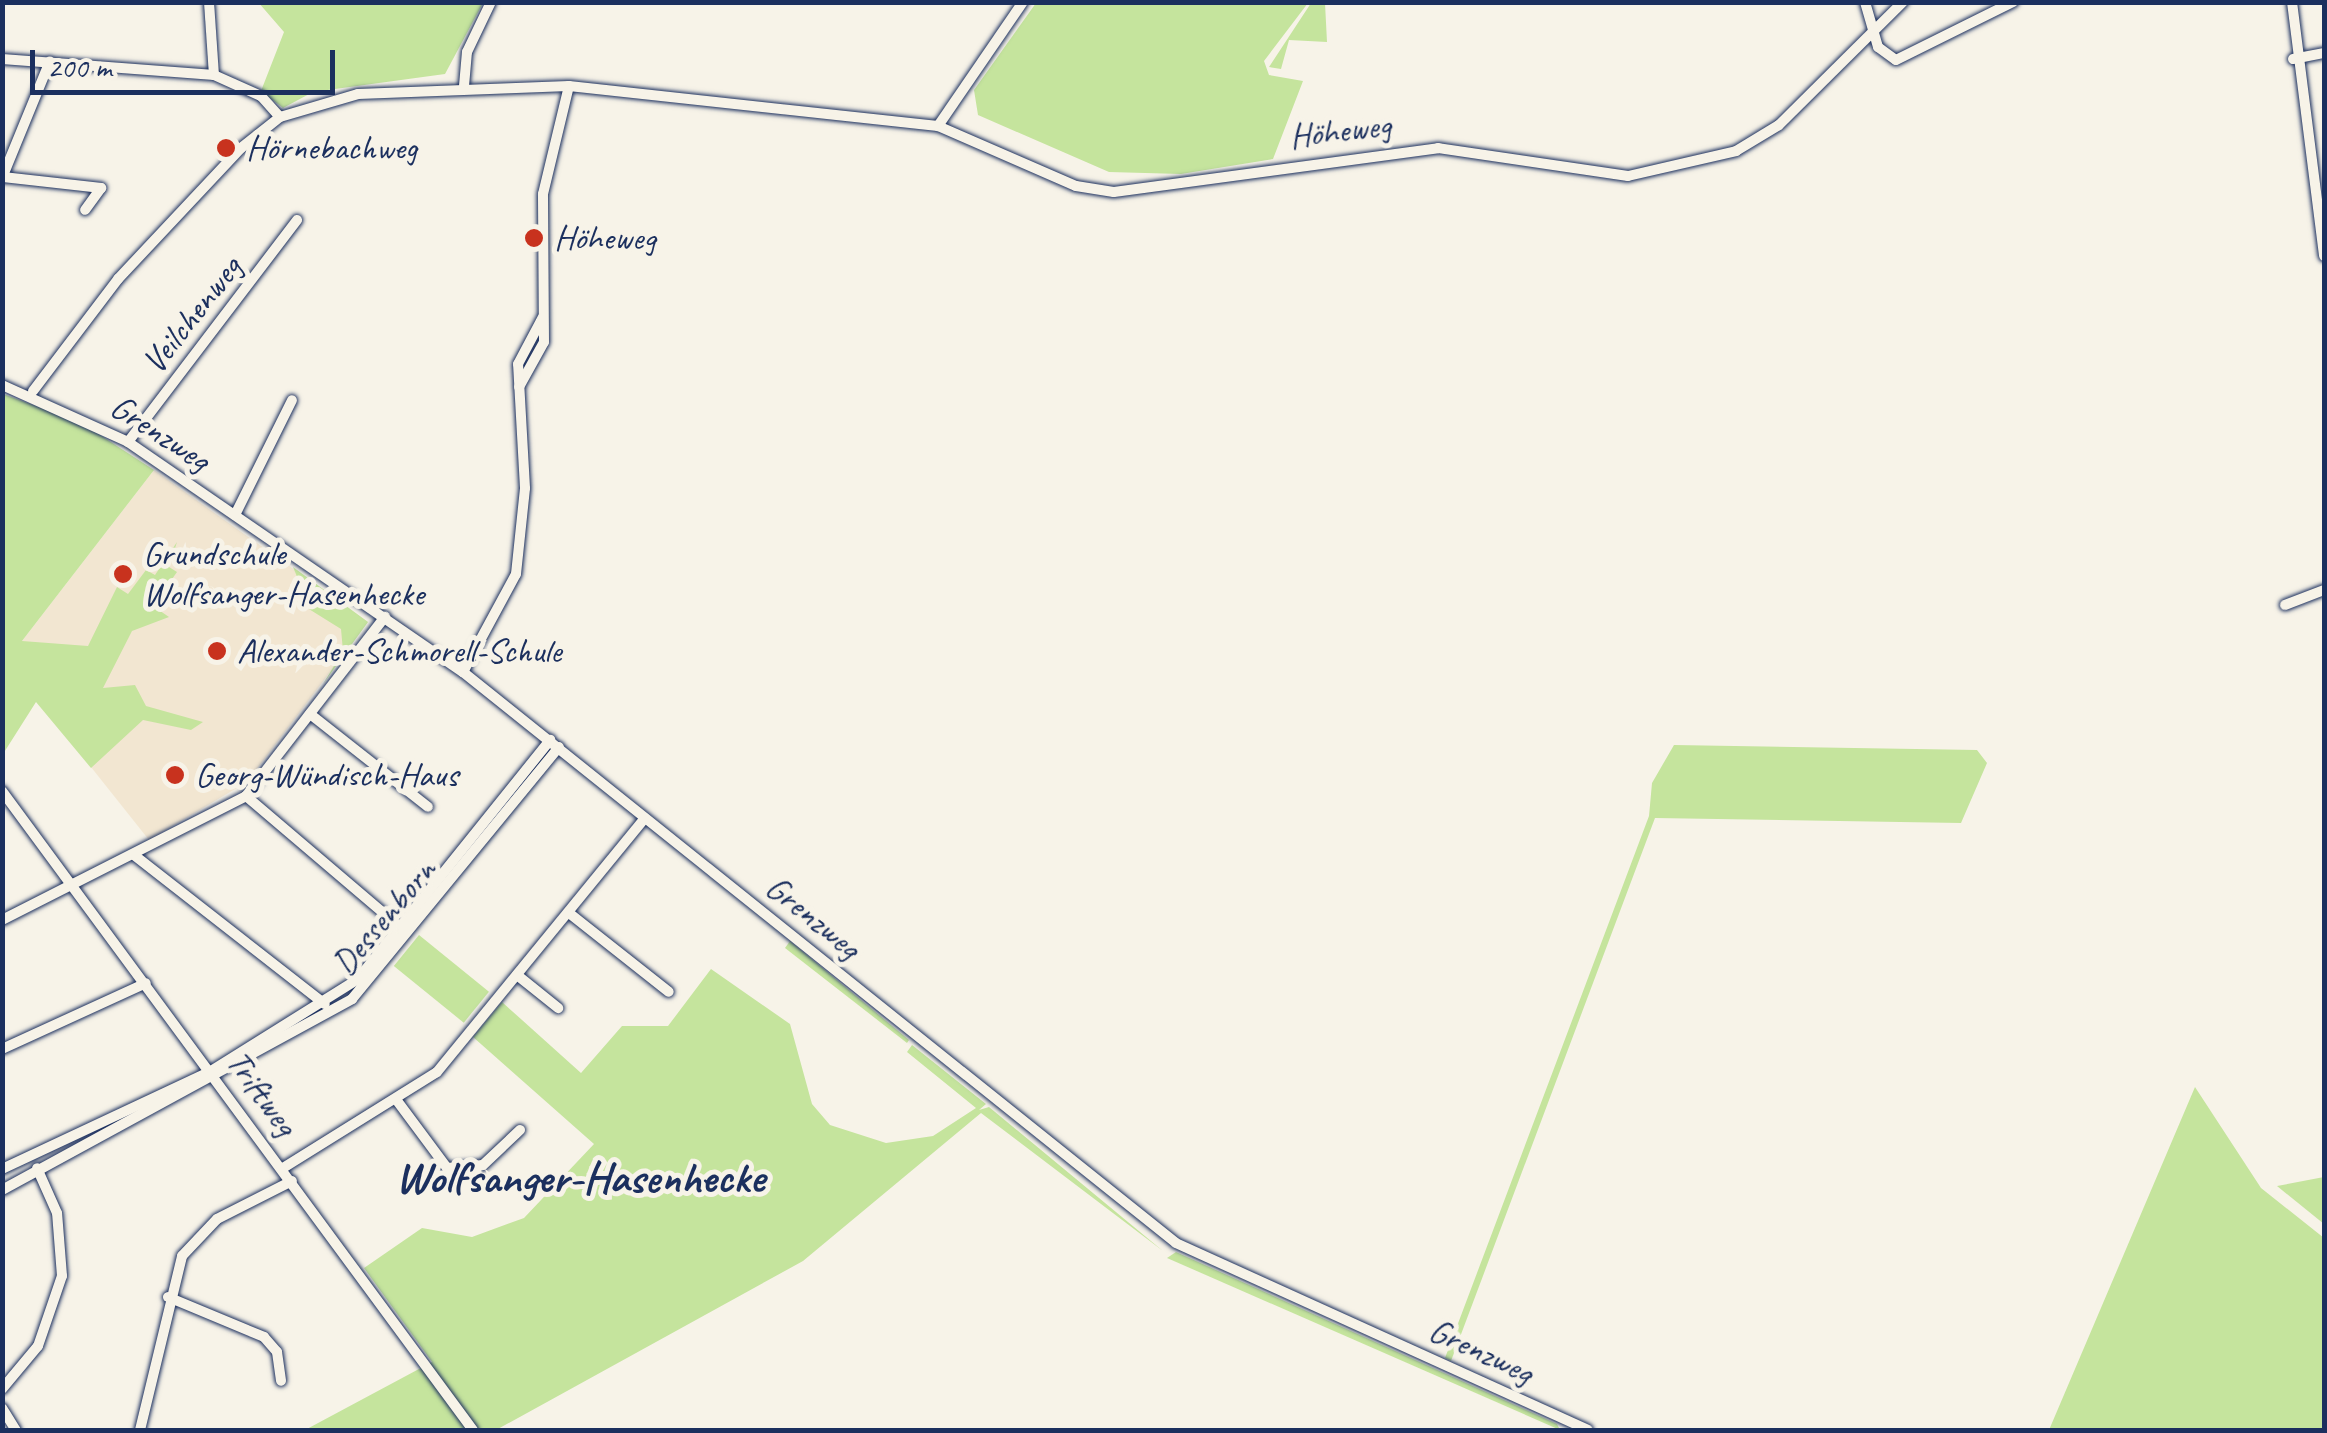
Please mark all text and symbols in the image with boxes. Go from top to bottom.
scale bar [35,30,340,92]
text: 200 m [47,48,112,86]
street label: Höheweg [1287,104,1393,158]
place label: Hörnebachweg [246,127,417,169]
marker: Hörnebachweg [215,137,237,159]
place label: Höheweg [554,217,656,259]
marker: Höheweg [523,227,545,249]
street label: Veilchenweg [133,248,251,382]
street label: Grenzweg [103,386,217,480]
place label: Grundschule Wolfsanger-Hasenhecke [143,533,424,615]
marker: Grundschule Wolfsanger-Hasenhecke [112,563,134,585]
place label: Alexander-Schmorell-Schule [237,630,561,672]
marker: Alexander-Schmorell-Schule [206,640,228,662]
place label: Georg-Wündisch-Haus [195,754,458,796]
marker: Georg-Wündisch-Haus [164,764,186,786]
street label: Dessenborn [323,850,445,984]
street label: Grenzweg [757,866,869,968]
street label: Triftweg [217,1042,307,1144]
district label: Wolfsanger-Hasenhecke [396,1151,764,1205]
street label: Grenzweg [1422,1309,1540,1393]

